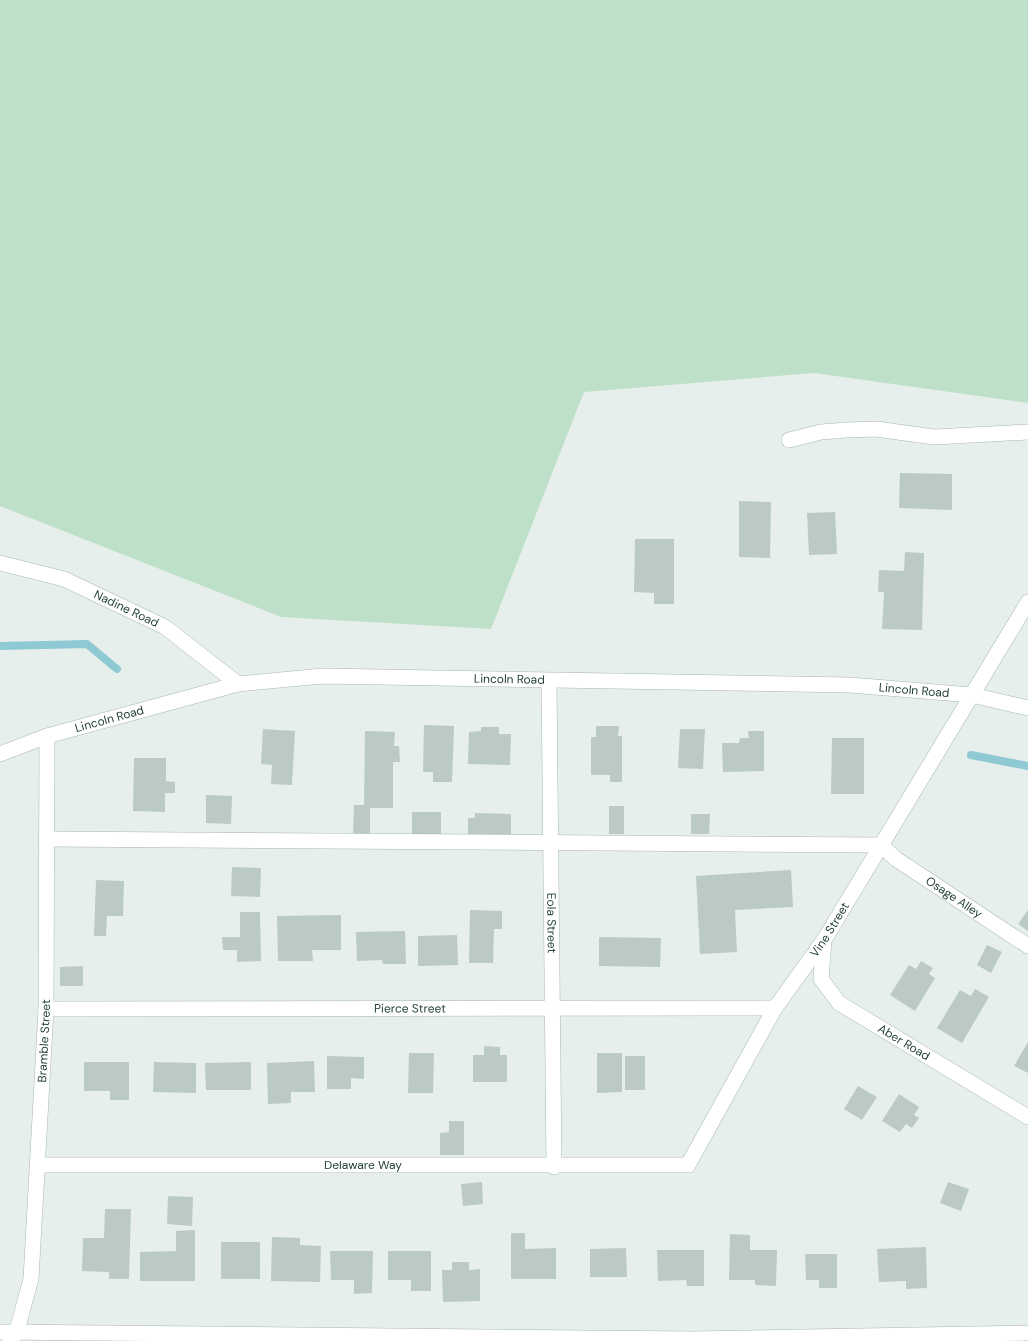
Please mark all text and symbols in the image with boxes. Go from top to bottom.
street label: Nadine Road [91,586,161,631]
street label: Lincoln Road [474,671,545,688]
street label: Lincoln Road [878,679,950,701]
street label: Lincoln Road [73,702,146,736]
street label: Osage Alley [922,873,986,922]
street label: Eola Street [543,893,560,954]
street label: Vine Street [806,899,853,960]
street label: Bramble Street [34,999,54,1083]
street label: Pierce Street [374,1000,446,1017]
street label: Aber Road [875,1020,933,1064]
street label: Delaware Way [324,1157,402,1173]

